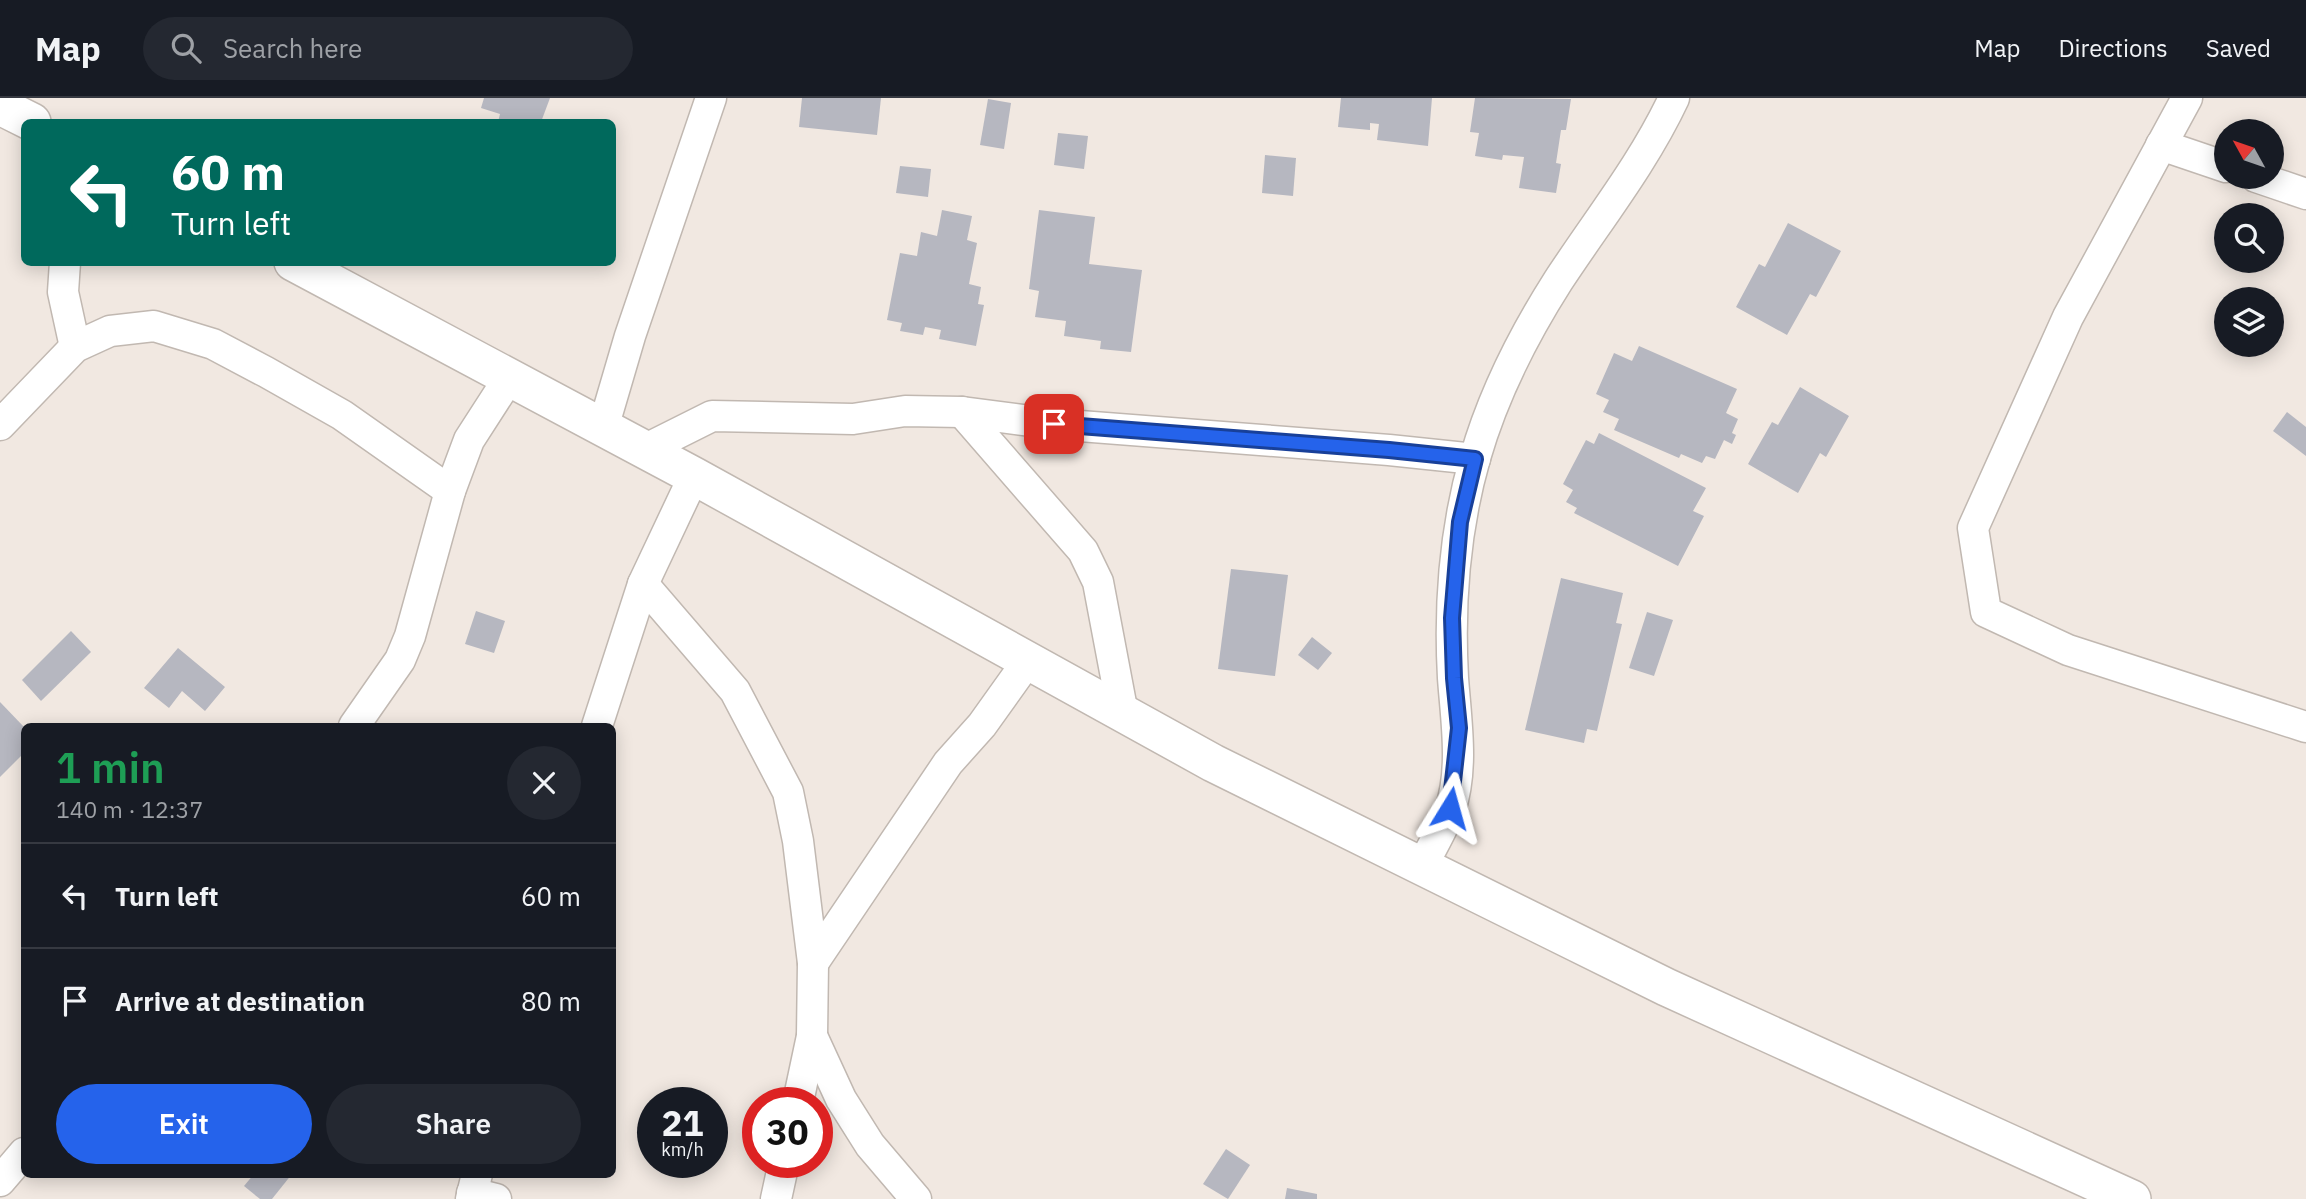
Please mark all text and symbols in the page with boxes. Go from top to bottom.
search box [143,17,633,80]
text: Map [35,27,101,70]
icon: search [167,29,205,67]
text: Search here [223,31,362,65]
text: Map [1974,32,2020,64]
text: Directions [2058,32,2168,64]
text: Saved [2206,32,2271,64]
north arrow [2214,119,2284,189]
map controls [2214,119,2284,357]
text: 60 m [171,140,285,203]
icon: left [56,147,147,238]
text: Turn left [171,202,291,244]
button: search [2214,203,2284,273]
button: layers [2214,287,2284,357]
pin [1024,394,1084,454]
icon: arrive [1035,405,1073,443]
text: 1 min [56,740,165,795]
button: close [507,746,581,820]
position arrow [1413,771,1487,845]
text: 140 m · 12:37 [56,794,203,824]
icon: left [56,877,94,915]
text: Turn left [115,879,218,913]
text: 60 m [521,879,581,913]
icon: arrive [56,982,94,1020]
text: Arrive at destination [115,984,365,1018]
text: 80 m [521,984,581,1018]
button: Exit [56,1084,312,1164]
button: Share [326,1084,581,1164]
speed limit sign: 30 [742,1087,833,1178]
text: 21 [661,1100,704,1146]
text: km/h [661,1138,704,1161]

